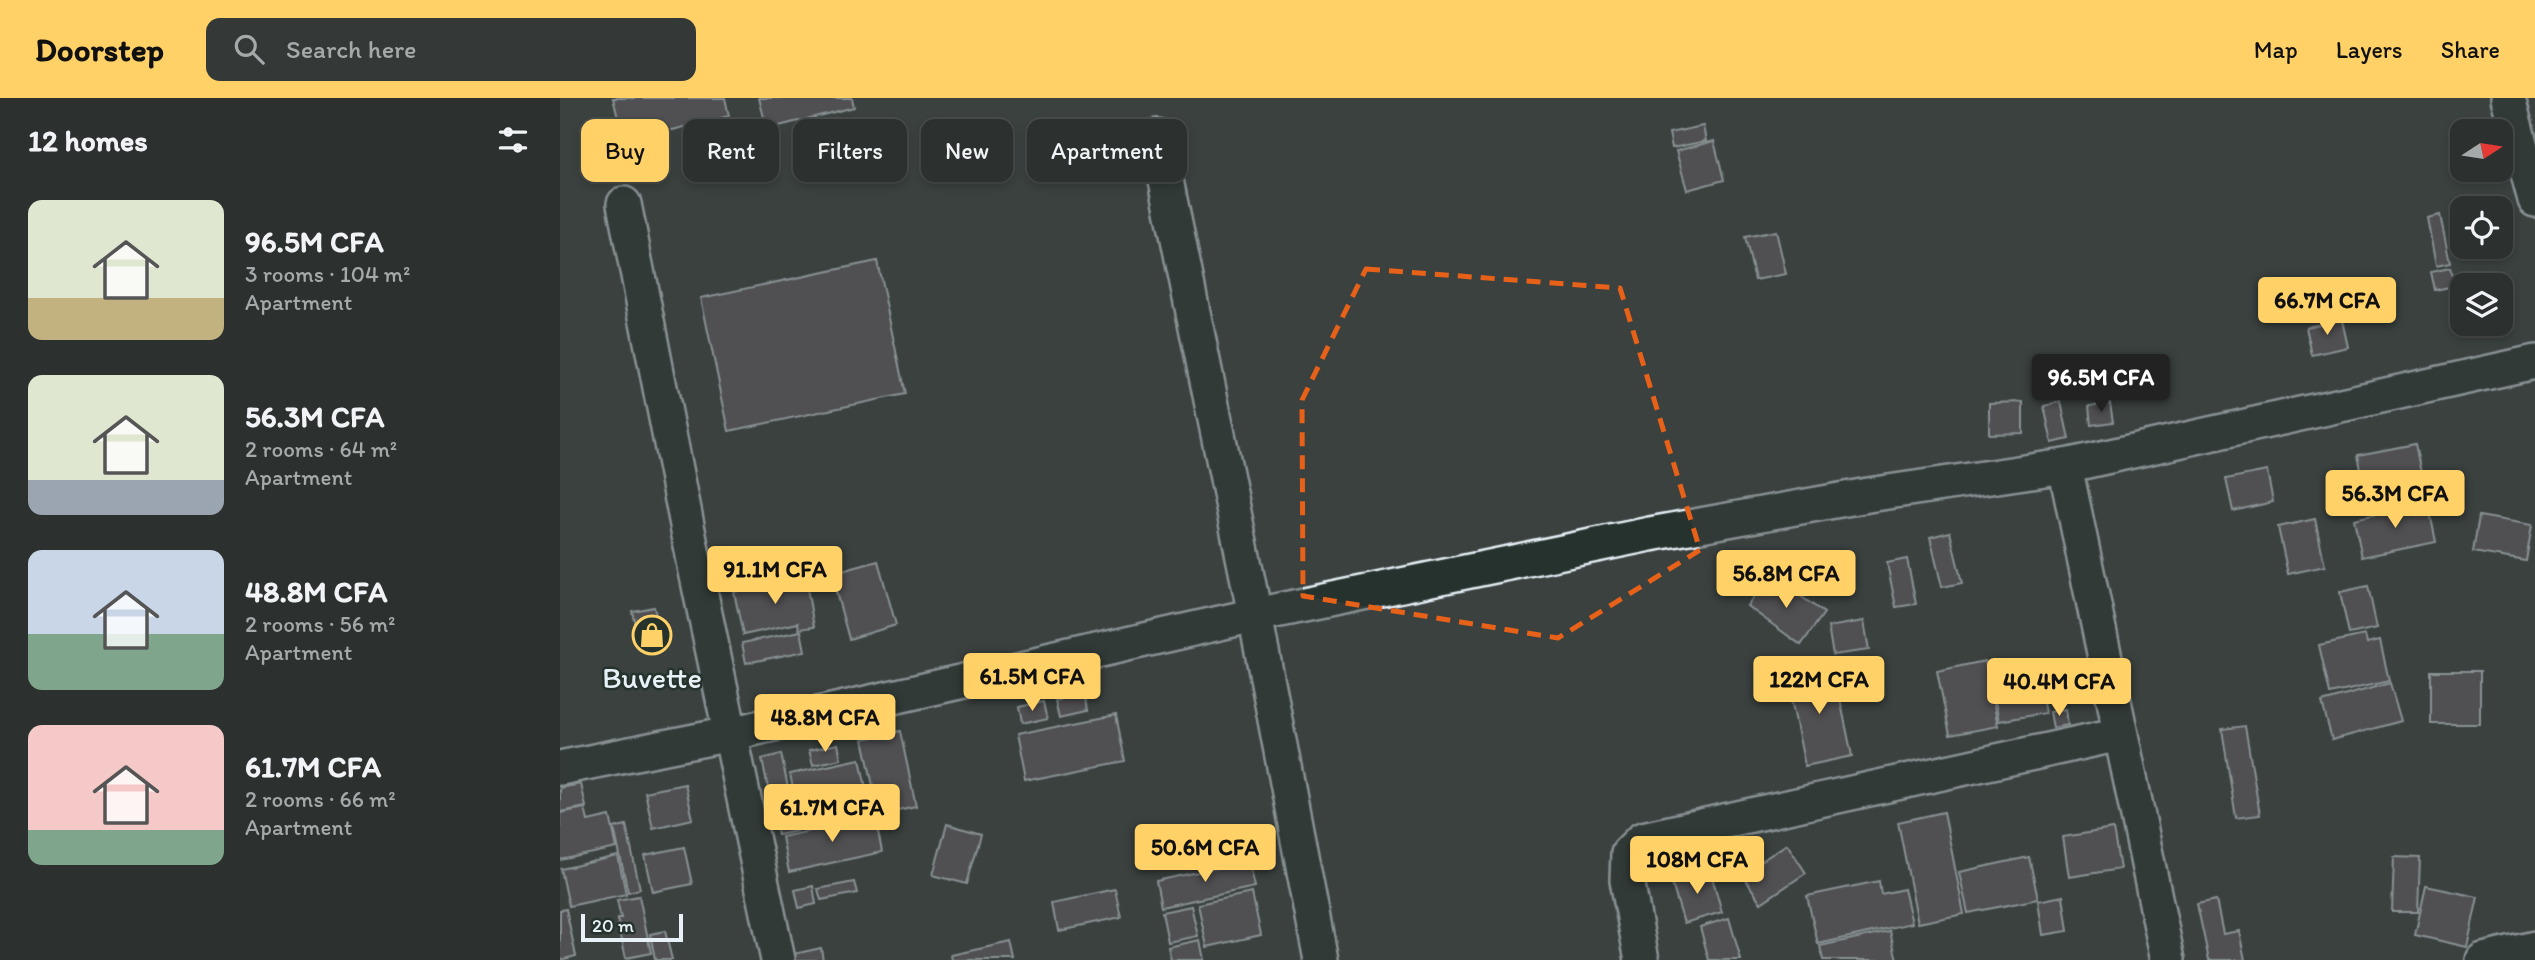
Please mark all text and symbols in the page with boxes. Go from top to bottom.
search box [206,18,696,81]
text: Doorstep [35,30,164,69]
icon: search [230,30,268,68]
text: Search here [286,33,416,65]
text: Map [2254,35,2298,64]
text: Layers [2336,35,2403,64]
text: Share [2441,35,2500,64]
chip: Buy [581,119,669,182]
chip: Rent [683,119,779,182]
chip: Filters [793,119,907,182]
chip: New [921,119,1013,182]
chip: Apartment [1027,119,1187,182]
north arrow [2450,119,2513,182]
map controls [2450,119,2513,336]
icon: filters [494,121,532,159]
text: 12 homes [28,122,148,159]
button: locate [2450,196,2513,259]
text: 96.5M CFA [245,223,384,260]
icon: home [84,228,168,312]
text: 3 rooms · 104 m² [245,260,410,288]
button: layers [2450,273,2513,336]
pin: 66.7M CFA [2247,278,2407,337]
text: 66.7M CFA [2274,286,2380,314]
text: Apartment [245,288,352,316]
pin: 96.5M CFA [2021,354,2181,414]
text: 96.5M CFA [2048,363,2154,391]
text: 56.3M CFA [245,398,384,435]
icon: home [84,403,168,487]
text: 2 rooms · 64 m² [245,435,397,463]
text: Apartment [245,463,352,491]
pin: 56.3M CFA [2315,470,2475,530]
text: 56.3M CFA [2342,479,2448,507]
pin: 91.1M CFA [695,546,855,606]
pin: 56.8M CFA [1706,550,1866,610]
text: 91.1M CFA [723,555,827,583]
text: 56.8M CFA [1733,559,1839,587]
text: 48.8M CFA [245,573,387,610]
icon: home [84,578,168,662]
text: 2 rooms · 56 m² [245,610,396,638]
shop icon: Buvette [631,614,673,656]
text: Apartment [245,638,352,666]
pin: 61.5M CFA [952,654,1112,713]
pin: 122M CFA [1747,656,1891,716]
pin: 40.4M CFA [1979,658,2139,718]
place label: Buvette [602,659,702,696]
text: 61.5M CFA [979,662,1085,690]
text: 122M CFA [1769,665,1869,693]
text: 40.4M CFA [2003,667,2115,695]
pin: 48.8M CFA [745,694,905,754]
text: 48.8M CFA [770,703,880,731]
text: 61.7M CFA [245,748,381,785]
icon: home [84,753,168,837]
pin: 61.7M CFA [752,784,912,844]
text: 2 rooms · 66 m² [245,785,396,813]
text: 61.7M CFA [780,793,884,821]
text: Apartment [245,813,352,841]
pin: 50.6M CFA [1125,824,1285,884]
text: 50.6M CFA [1151,833,1259,861]
pin: 108M CFA [1625,836,1769,896]
text: 108M CFA [1646,845,1748,873]
scale bar [581,911,682,943]
text: 20 m [592,914,634,937]

